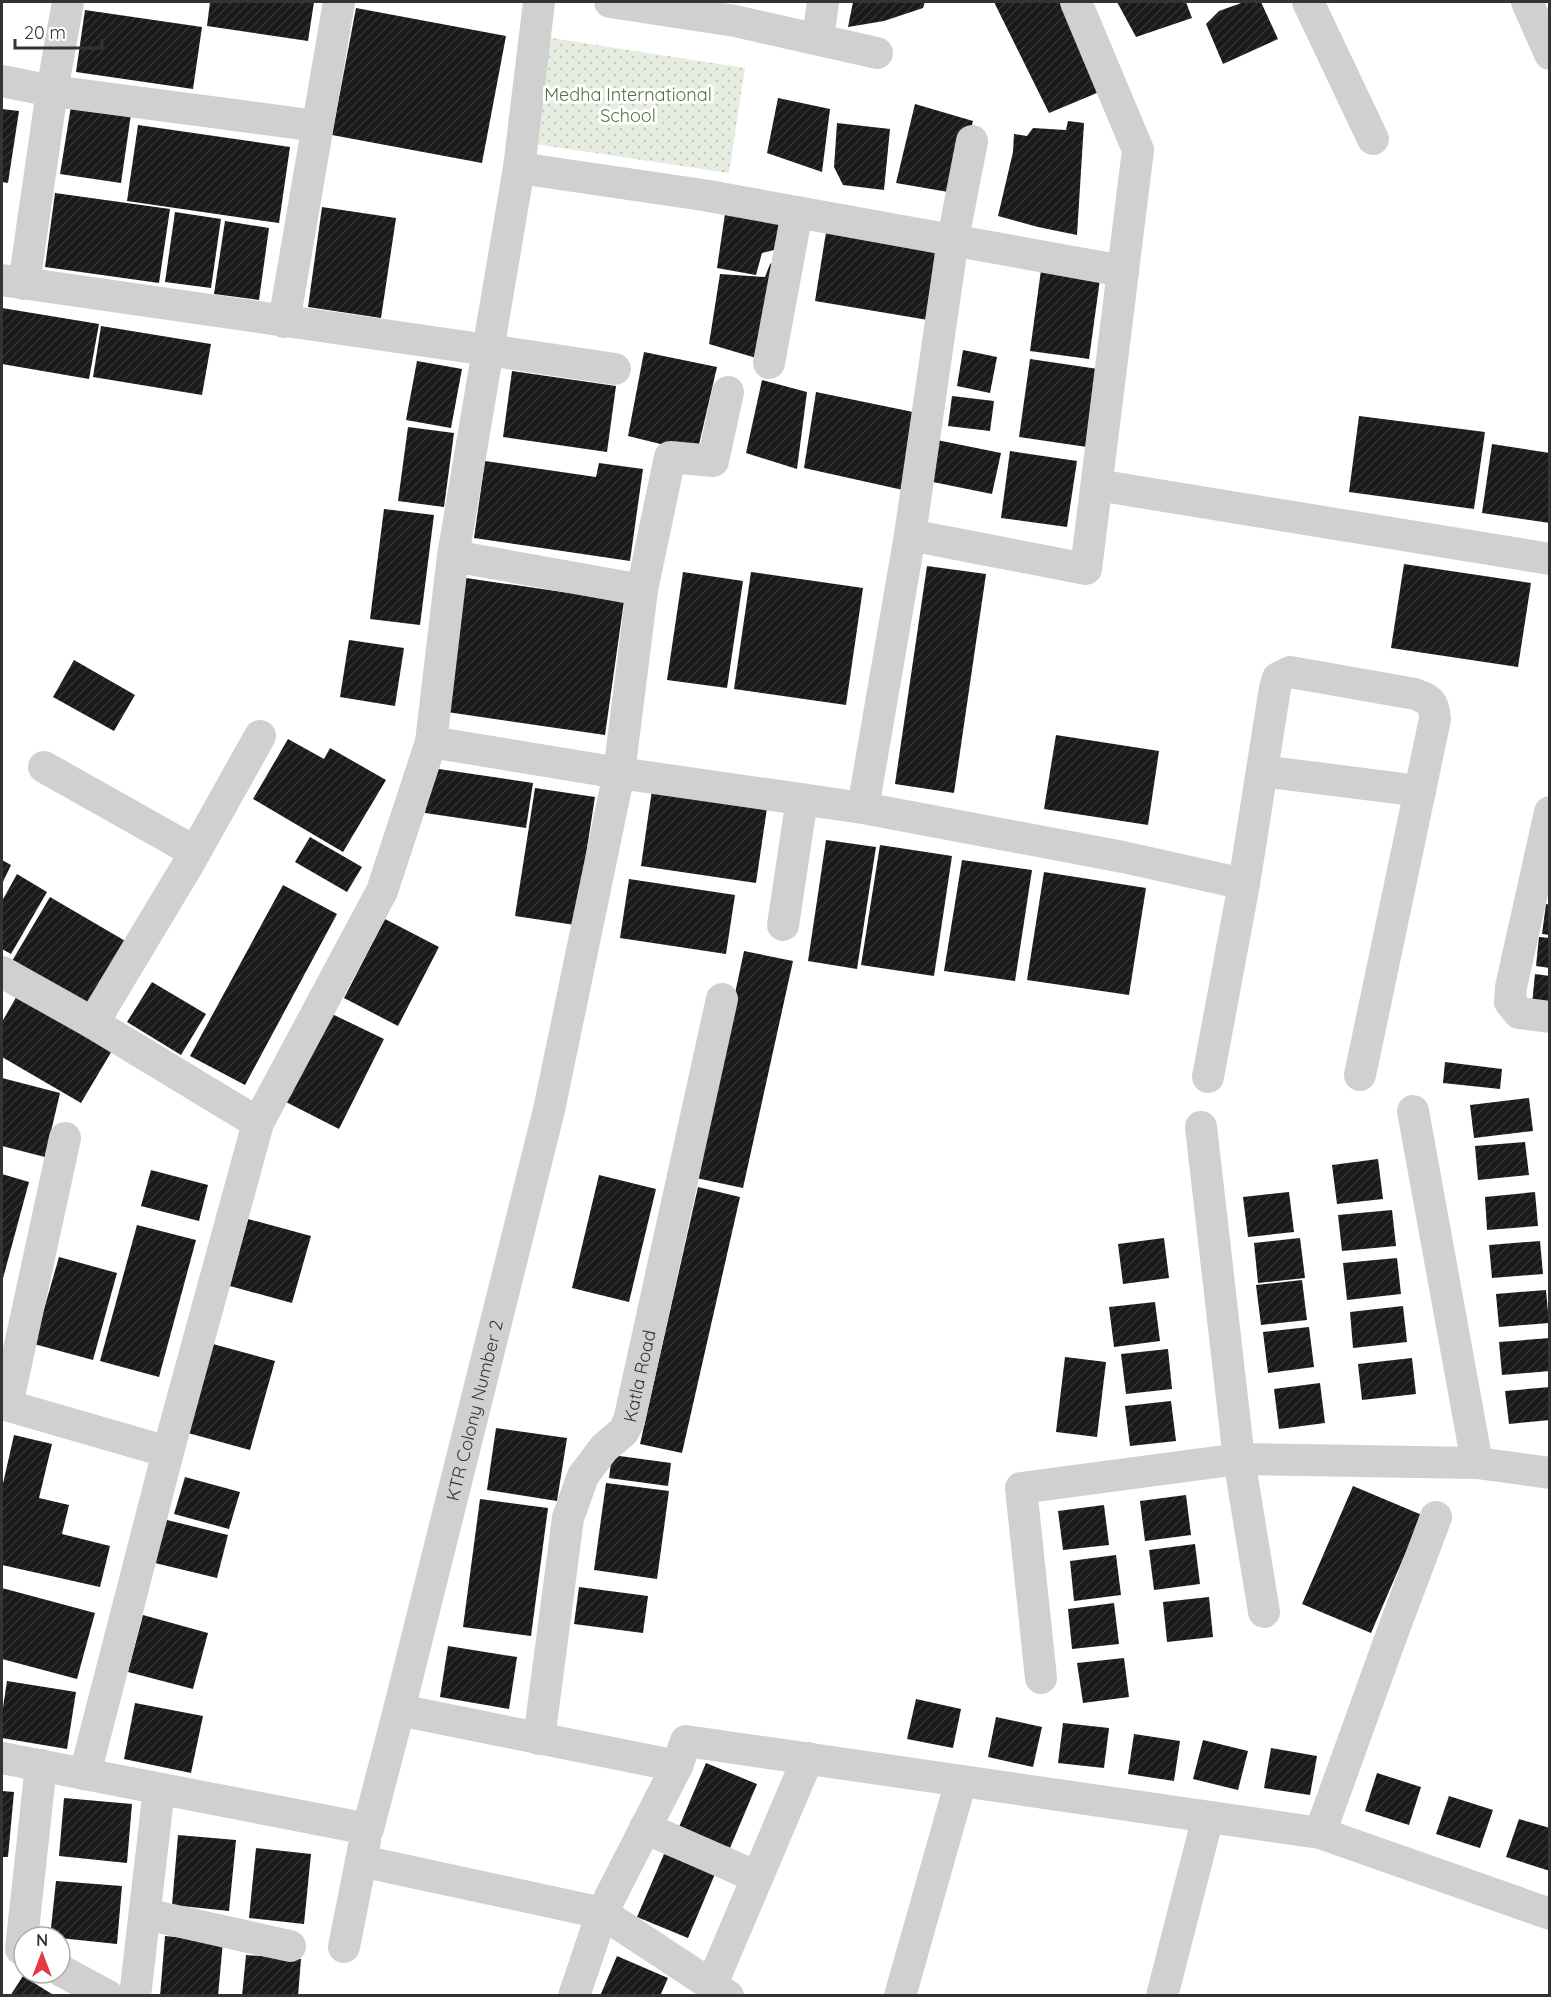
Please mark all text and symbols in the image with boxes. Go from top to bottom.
scale bar [15,12,102,50]
text: 20 m [24,21,66,44]
park label: Medha International School [544,83,712,127]
street label: KTR Colony Number 2 [440,1317,508,1503]
street label: Katla Road [618,1328,660,1424]
north arrow [12,1925,72,1985]
text: N [36,1930,48,1950]

